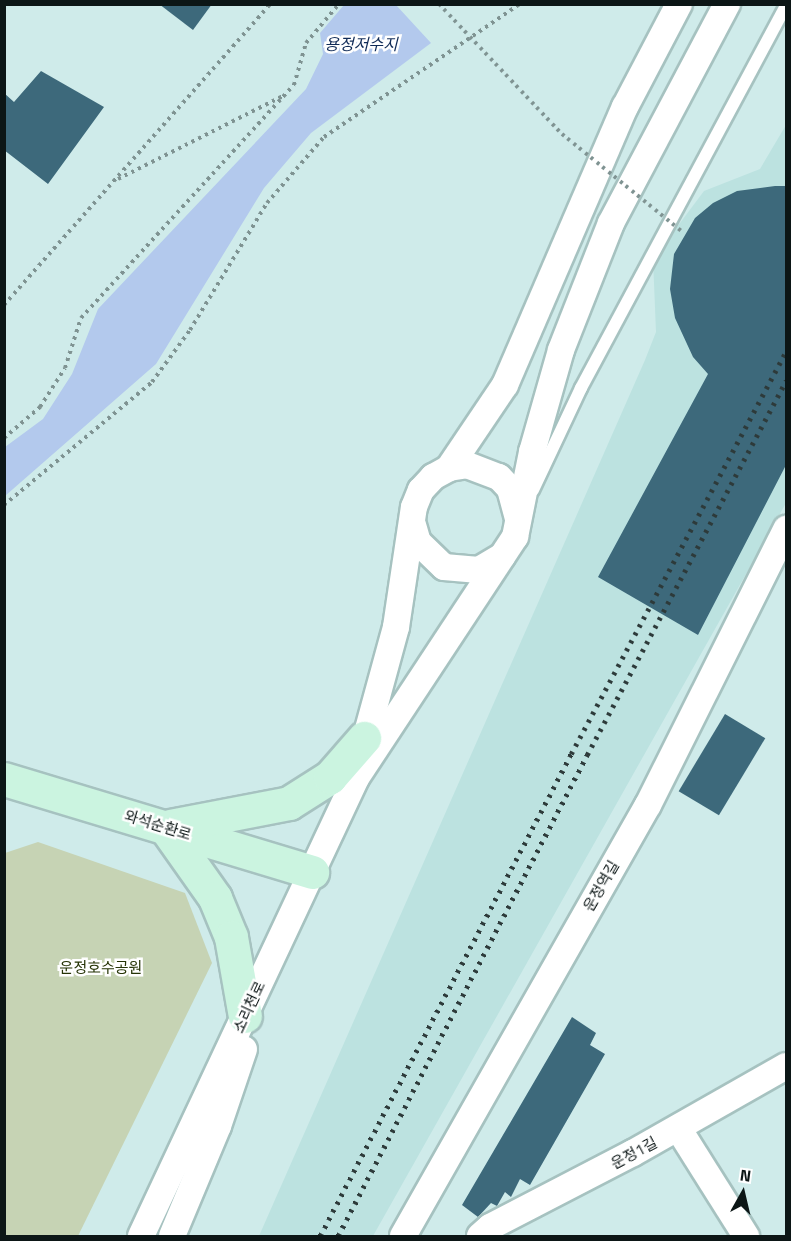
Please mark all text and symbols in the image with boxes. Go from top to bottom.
water label: 용정저수지 [324,34,398,54]
street label: 와석순환로 [122,806,194,844]
street label: 운정역길 [579,858,623,914]
park label: 운정호수공원 [60,959,142,977]
street label: 소리천로 [229,978,269,1036]
street label: 운정1길 [608,1133,660,1173]
north arrow [713,1163,773,1223]
text: N [738,1163,753,1188]

